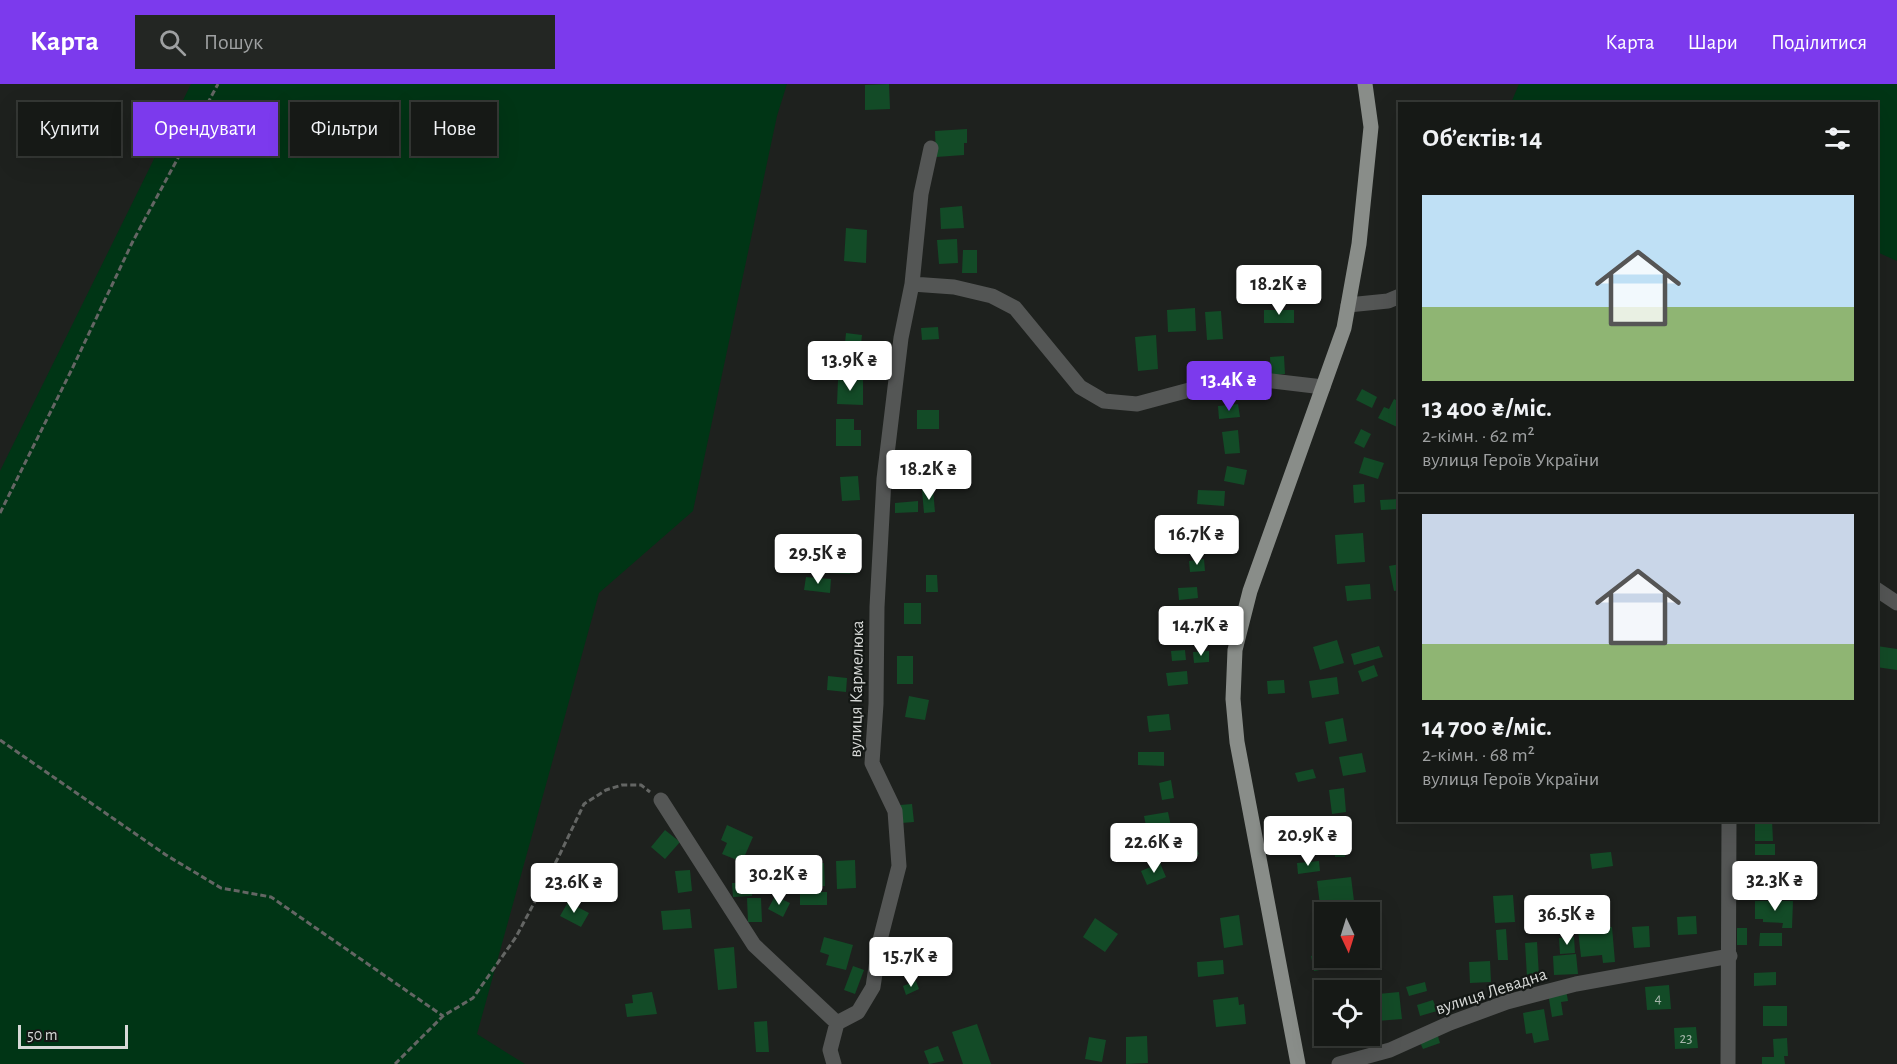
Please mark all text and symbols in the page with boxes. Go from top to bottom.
search box [135,15,555,69]
icon: search [156,26,189,59]
text: Карта [30,28,99,56]
text: Пошук [204,31,263,53]
text: Карта [1605,32,1655,53]
text: Шари [1688,32,1738,53]
text: Поділитися [1771,32,1867,53]
chip: Купити [18,102,121,156]
chip: Орендувати [133,102,278,156]
chip: Фільтри [290,102,399,156]
chip: Нове [411,102,497,156]
icon: filters [1821,122,1854,155]
text: Об’єктів: 14 [1422,125,1542,151]
icon: home [1584,234,1692,342]
pin: 18.2K ₴ [1224,265,1334,316]
text: 18.2K ₴ [1250,274,1308,294]
pin: 13.9K ₴ [795,341,905,392]
text: 13.9K ₴ [822,350,878,370]
pin: 13.4K ₴ [1174,361,1284,412]
text: 13.4K ₴ [1201,370,1257,390]
text: 13 400 ₴/міс. [1422,395,1552,421]
text: 2-кімн. · 62 m² [1422,426,1534,446]
pin: 18.2K ₴ [874,450,984,501]
text: вулиця Героїв України [1422,450,1599,470]
text: 18.2K ₴ [900,459,958,479]
pin: 16.7K ₴ [1142,515,1252,566]
text: 16.7K ₴ [1169,524,1225,544]
pin: 29.5K ₴ [763,534,873,585]
text: 29.5K ₴ [789,543,847,563]
icon: home [1584,553,1692,661]
pin: 14.7K ₴ [1146,606,1256,657]
text: 14.7K ₴ [1173,615,1229,635]
street label: вулиця Кармелюка [847,620,867,758]
text: 14 700 ₴/міс. [1422,714,1552,740]
text: 2-кімн. · 68 m² [1422,745,1535,765]
text: вулиця Героїв України [1422,769,1599,789]
pin: 20.9K ₴ [1253,816,1363,867]
pin: 22.6K ₴ [1099,823,1209,874]
text: 20.9K ₴ [1278,825,1338,845]
text: 22.6K ₴ [1124,832,1184,852]
pin: 30.2K ₴ [724,855,834,906]
pin: 32.3K ₴ [1720,861,1830,912]
pin: 23.6K ₴ [519,863,629,914]
text: 30.2K ₴ [749,864,809,884]
text: 32.3K ₴ [1746,870,1804,890]
text: 23.6K ₴ [545,872,603,892]
pin: 36.5K ₴ [1512,895,1622,946]
north arrow [1314,902,1380,968]
map controls [1314,902,1380,1046]
text: 36.5K ₴ [1538,904,1596,924]
pin: 15.7K ₴ [856,937,966,988]
text: 15.7K ₴ [883,946,939,966]
street label: вулиця Левадна [1433,965,1549,1018]
button: locate [1314,980,1380,1046]
house number: 4 [1654,991,1662,1006]
scale bar [18,1022,128,1050]
text: 50 m [27,1027,58,1043]
house number: 23 [1679,1031,1693,1046]

